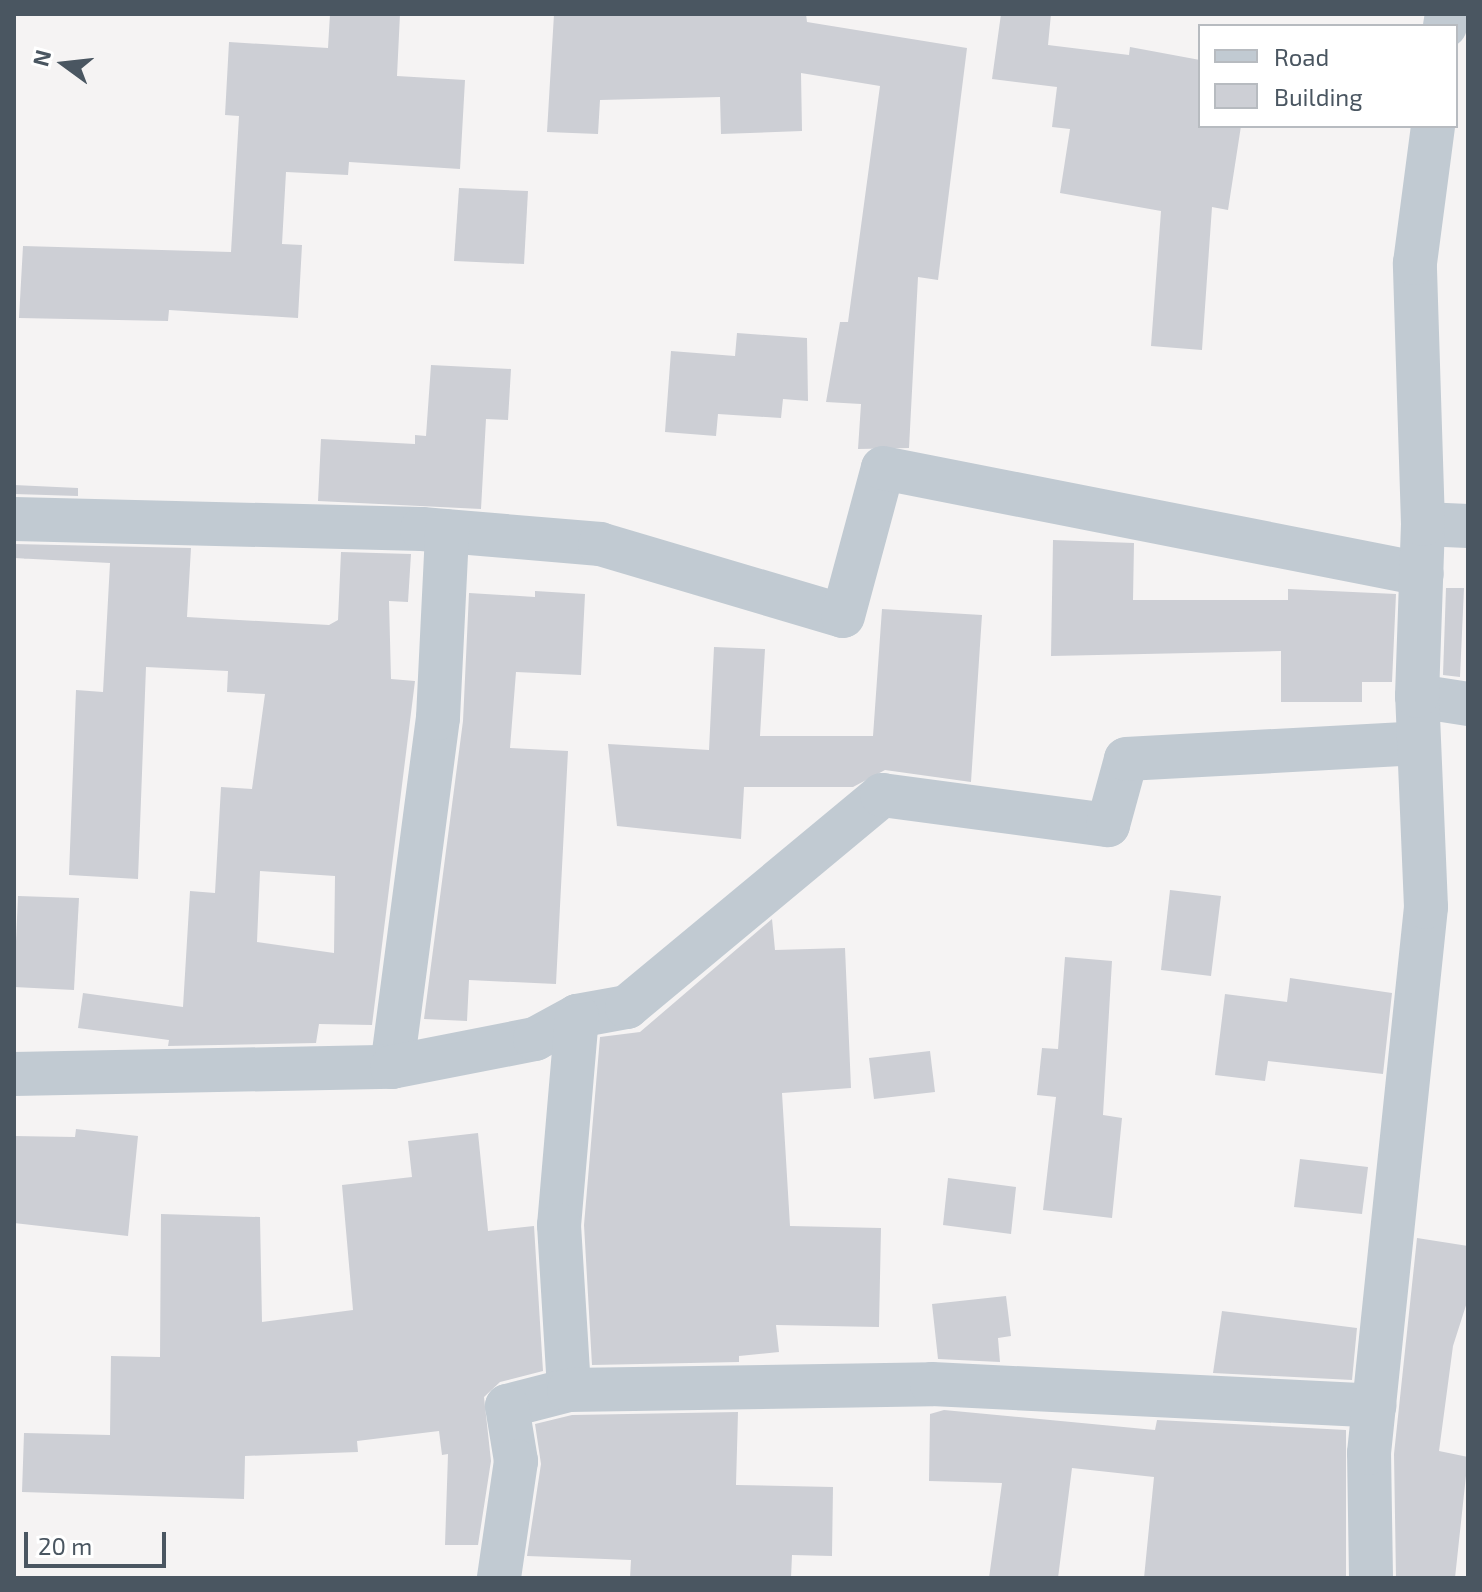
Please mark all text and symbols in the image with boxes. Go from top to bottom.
north arrow [24,24,104,104]
legend [1198,24,1458,128]
text: Road [1274,42,1329,71]
text: N [26,47,55,69]
text: Building [1274,82,1363,111]
scale bar [28,1516,170,1566]
text: 20 m [38,1531,92,1560]

